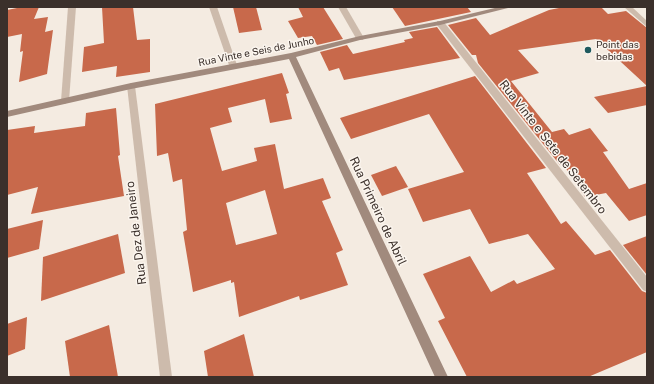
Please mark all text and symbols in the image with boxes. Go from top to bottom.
street label: Rua Vinte e Seis de Junho [197,34,315,68]
place label: Point das bebidas [596,38,639,62]
marker: Point das bebidas [583,45,593,55]
street label: Rua Vinte e Sete de Setembro [496,77,610,217]
street label: Rua Primeiro de Abril [347,155,409,268]
street label: Rua Dez de Janeiro [123,180,149,286]

